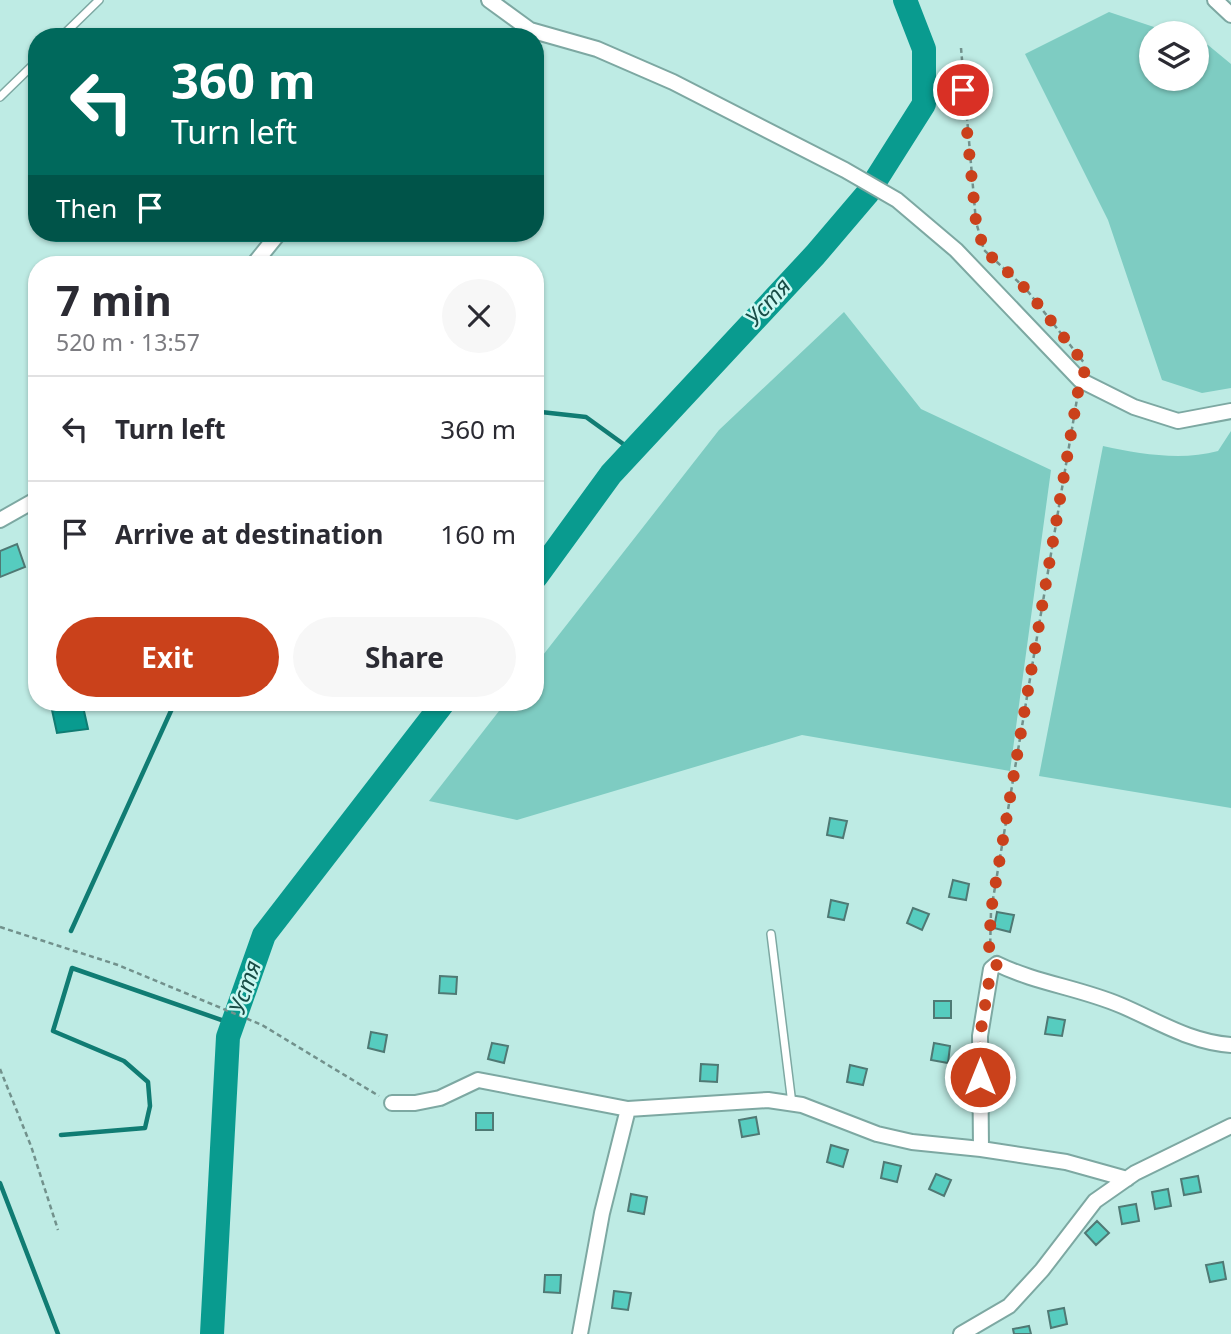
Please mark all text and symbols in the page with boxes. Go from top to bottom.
map controls [1139,21,1209,91]
button: layers [1139,21,1209,91]
text: 360 m [171,47,316,113]
icon: left [56,56,147,147]
pin [933,60,993,120]
icon: arrive [944,71,982,109]
text: Turn left [171,110,297,153]
icon: arrive [131,189,169,227]
text: Then [56,190,117,226]
water label: Устя [737,270,798,332]
text: 7 min [56,271,172,328]
button: close [442,279,516,353]
text: 520 m · 13:57 [56,326,200,358]
icon: left [56,410,94,448]
text: Turn left [115,411,226,447]
text: 360 m [440,411,516,447]
icon: arrive [56,515,94,553]
text: Arrive at destination [115,516,384,552]
text: 160 m [440,516,516,552]
button: Exit [56,617,279,697]
button: Share [293,617,516,697]
water label: Устя [220,955,268,1018]
position arrow [943,1040,1017,1114]

